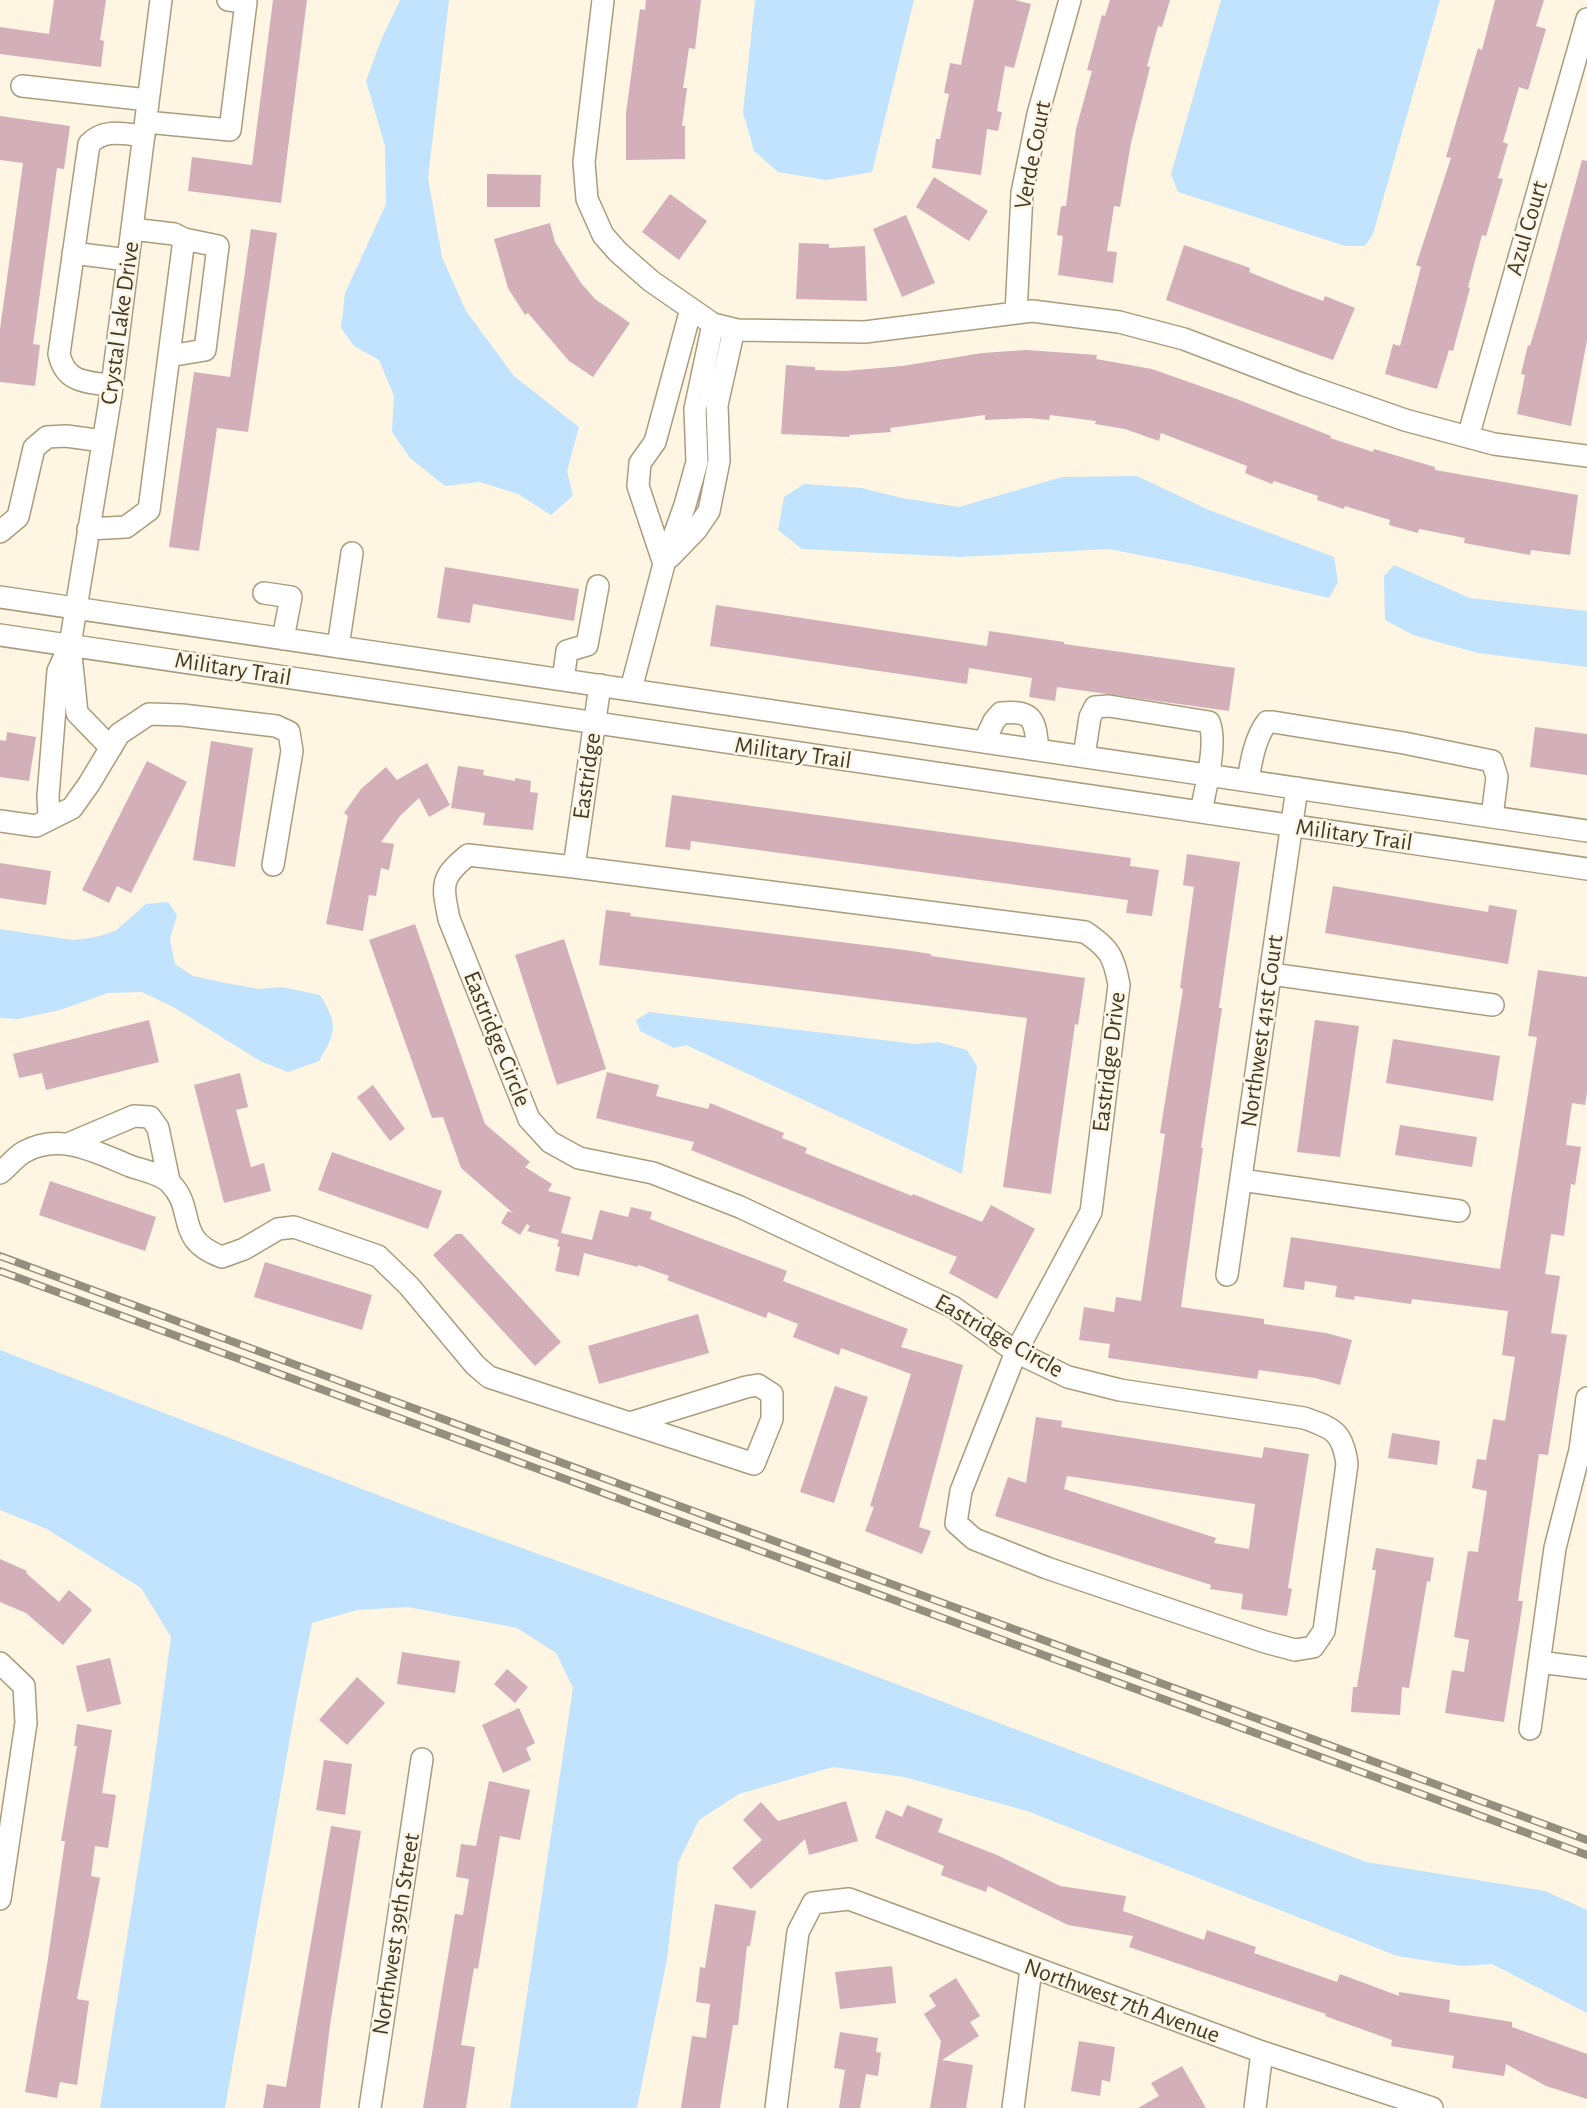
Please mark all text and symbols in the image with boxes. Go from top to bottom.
street label: Verde Court [1008,98,1058,212]
street label: Azul Court [1500,177,1554,279]
street label: Crystal Lake Drive [94,240,146,406]
street label: Military Trail [173,646,293,692]
street label: Eastridge [567,731,607,821]
street label: Military Trail [733,731,853,775]
street label: Military Trail [1294,813,1414,857]
street label: Northwest 41st Court [1234,933,1290,1129]
street label: Eastridge Circle [457,967,537,1111]
street label: Eastridge Drive [1086,990,1132,1134]
street label: Eastridge Circle [930,1288,1068,1384]
street label: Northwest 39th Street [366,1831,426,2037]
street label: Northwest 7th Avenue [1020,1952,1224,2050]

